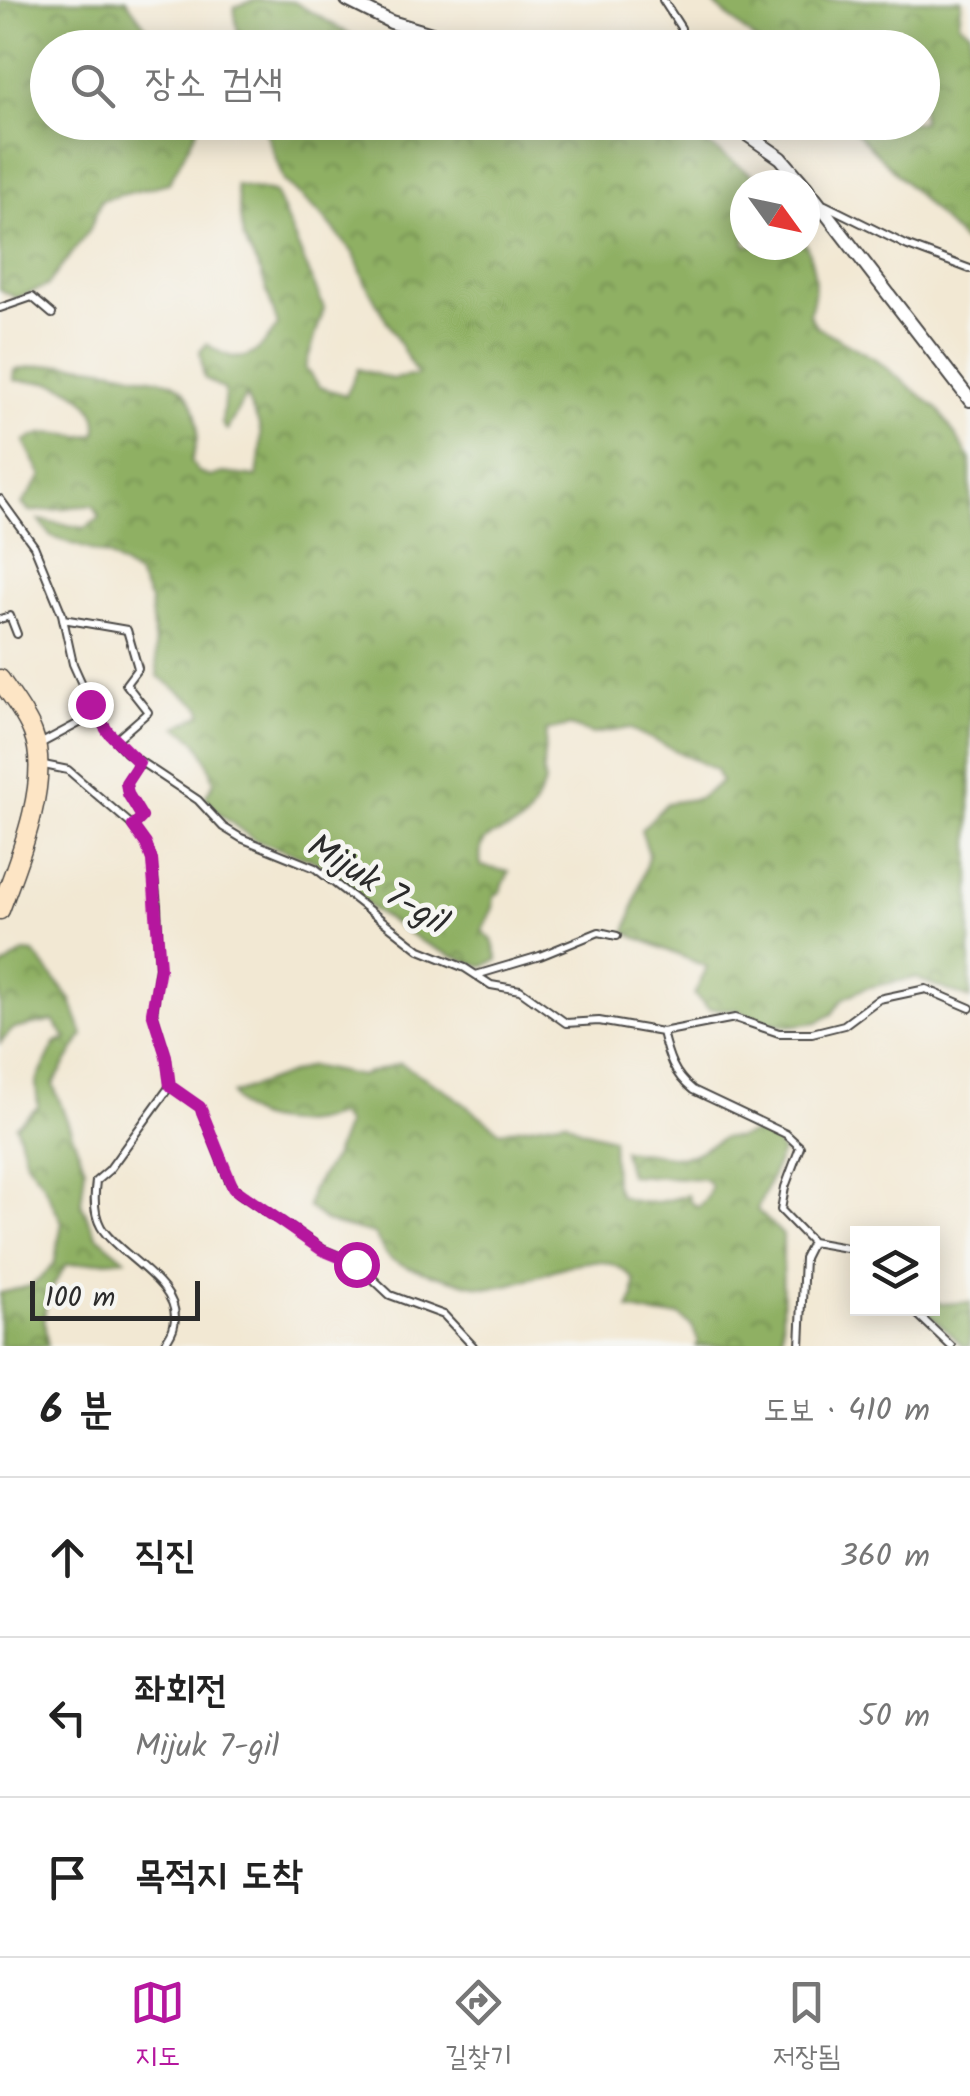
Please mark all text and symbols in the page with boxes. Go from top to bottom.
search box [30,30,940,140]
text: 장소 검색 [145,55,283,115]
icon: search [65,58,120,113]
north arrow [730,170,820,260]
route end [68,682,114,728]
street label: Mijuk 7-gil [295,820,459,952]
map controls [850,1226,940,1316]
button: layers [850,1226,940,1316]
route start [334,1242,380,1288]
scale bar [30,1276,200,1320]
text: 100 m [45,1276,115,1321]
text: 6 분 [40,1378,113,1445]
text: 도보 · 410 m [763,1386,930,1437]
text: 직진 [135,1527,196,1587]
icon: ahead [40,1530,95,1585]
text: 360 m [840,1532,930,1583]
text: 좌회전 [135,1662,227,1722]
icon: left [40,1690,95,1745]
text: 50 m [859,1692,930,1743]
text: Mijuk 7-gil [135,1722,279,1773]
text: 목적지 도착 [135,1847,303,1907]
icon: arrive [40,1850,95,1905]
tab: 지도 [130,1975,185,2080]
tab: 길찾기 [445,1975,513,2080]
tab: 저장됨 [772,1975,840,2080]

